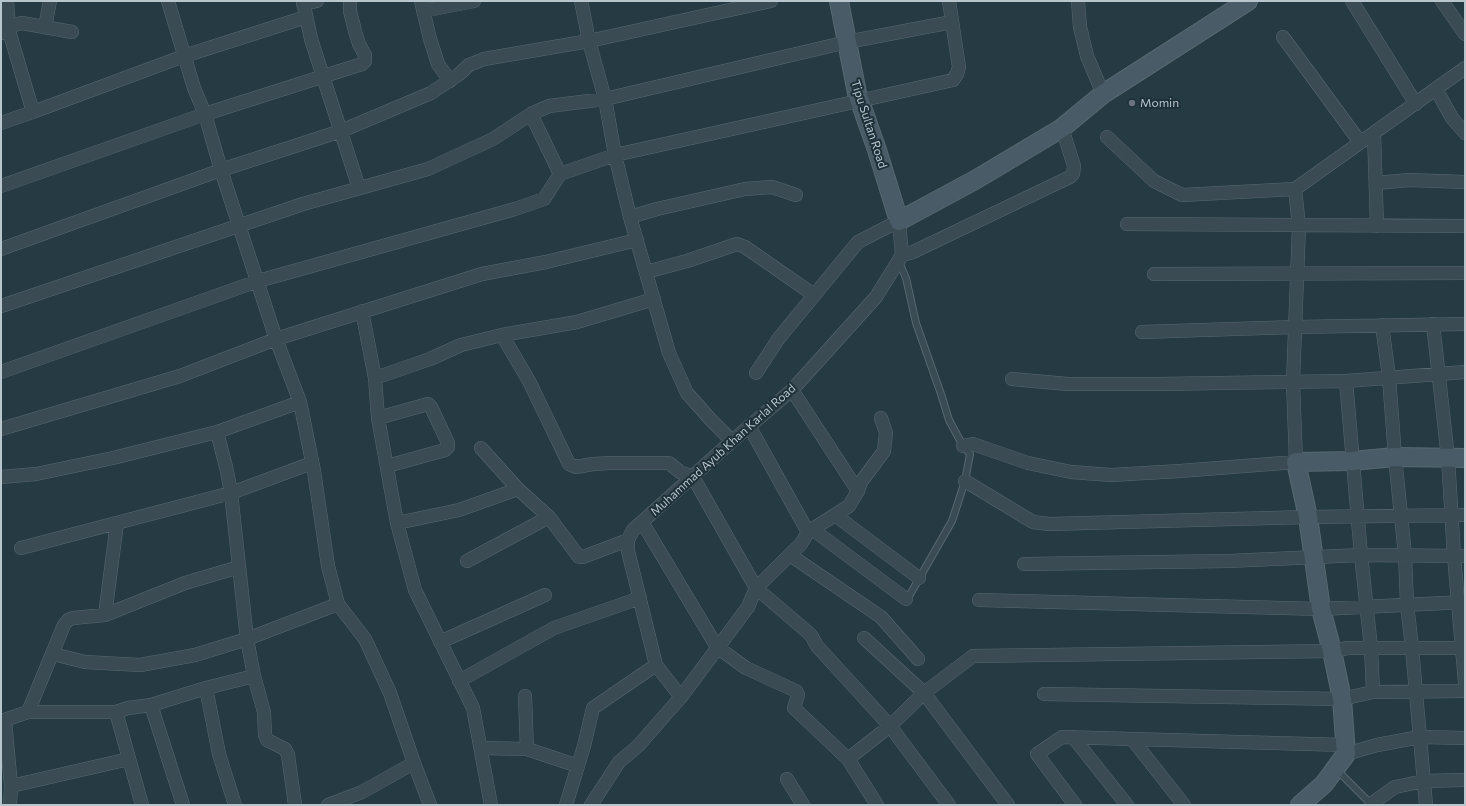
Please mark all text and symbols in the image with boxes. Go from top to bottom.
street label: Tipu Sultan Road [848,78,890,170]
place label: Momin [1140,96,1179,110]
marker: Momin [1127,98,1137,108]
street label: Muhammad Ayub Khan Karlal Road [648,381,798,519]

